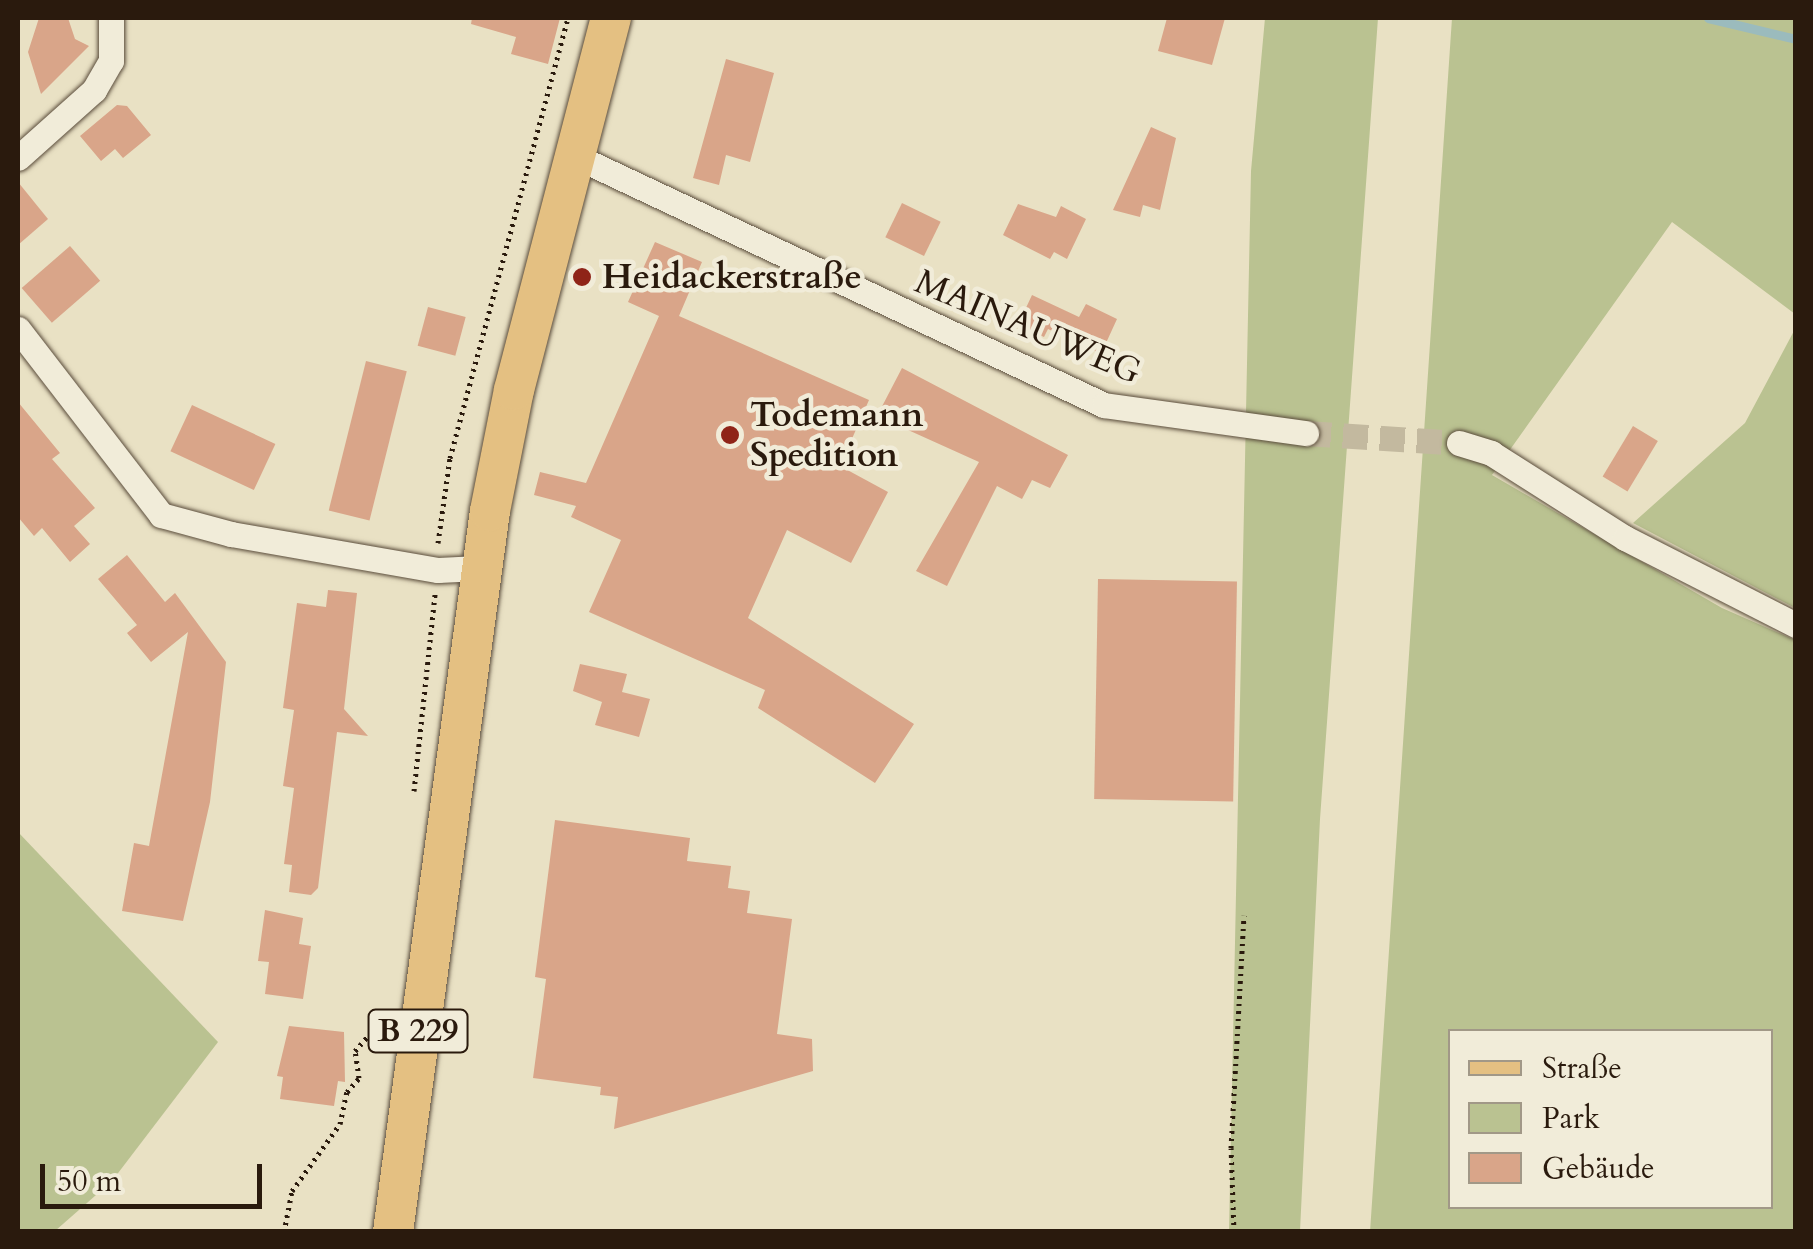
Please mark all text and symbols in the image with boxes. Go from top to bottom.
place label: Heidackerstraße [602,256,862,298]
street label: MAINAUWEG [909,261,1147,393]
marker: Heidackerstraße [571,266,593,288]
place label: Todemann Spedition [750,394,924,476]
marker: Todemann Spedition [719,424,741,446]
road number: B 229 [366,1004,470,1058]
legend [1448,1029,1773,1209]
text: Straße [1542,1048,1622,1089]
text: Park [1542,1098,1600,1139]
scale bar [45,1144,268,1206]
text: Gebäude [1542,1148,1655,1189]
text: 50 m [57,1161,121,1202]

